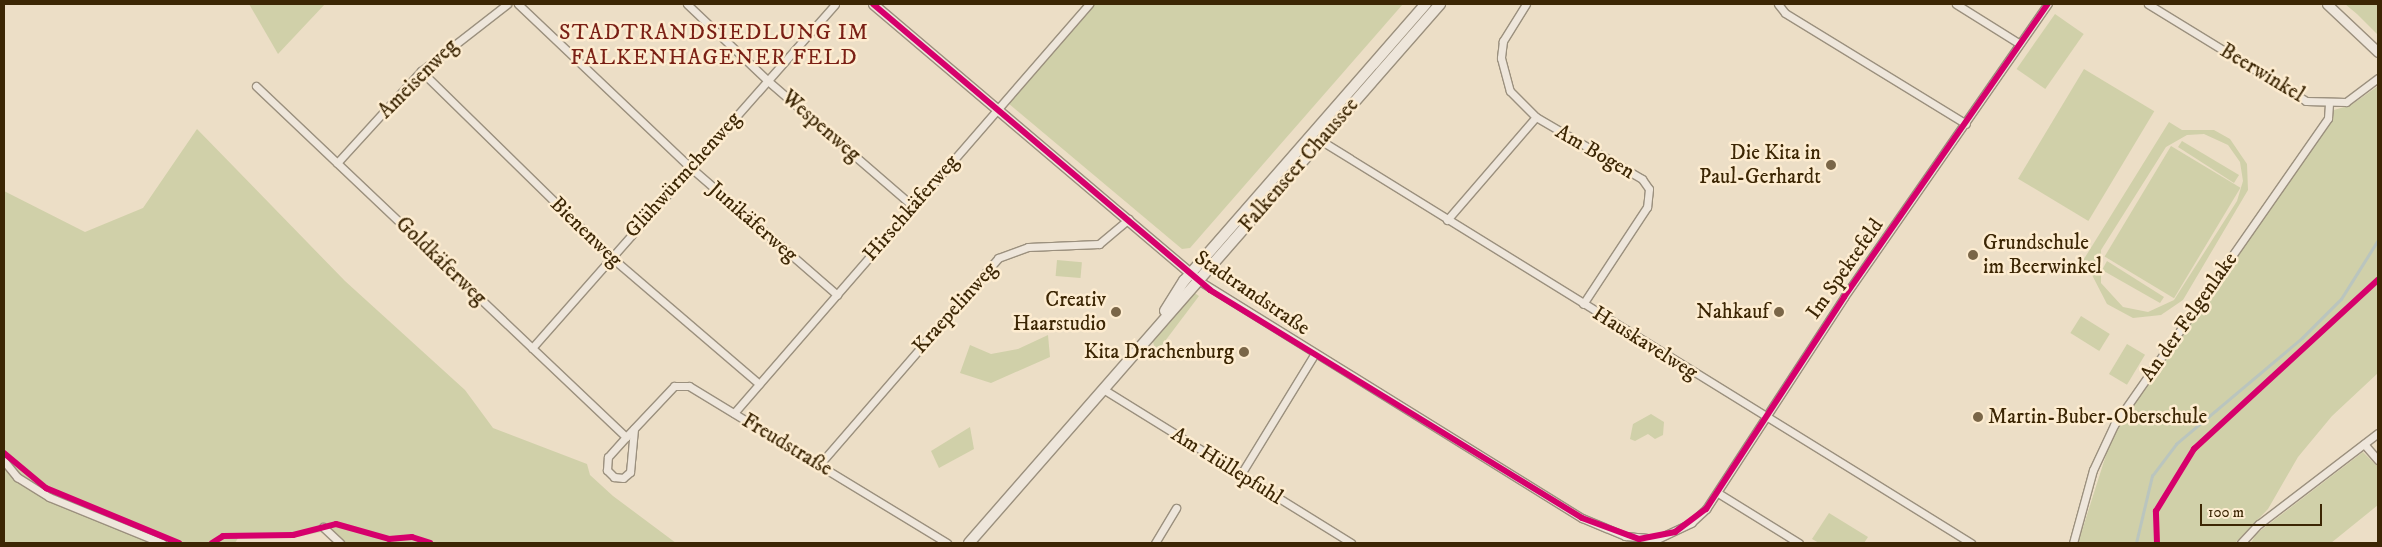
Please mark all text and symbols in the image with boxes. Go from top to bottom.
district label: STADTRANDSIEDLUNG IM FALKENHAGENER FELD [557,19,871,70]
street label: Ameisenweg [373,34,463,124]
street label: Beerwinkel [2215,38,2309,108]
street label: Wespenweg [776,85,866,167]
street label: Falkenseer Chaussee [1234,93,1364,237]
street label: Glühwürmchenweg [620,107,746,243]
street label: Am Bogen [1551,119,1639,185]
place label: Die Kita in Paul-Gerhardt [1699,140,1821,190]
street label: Hirschkäferweg [858,150,964,266]
marker: Die Kita in Paul-Gerhardt [1825,159,1837,171]
street label: Junikäferweg [703,177,803,267]
street label: Bienenweg [545,192,627,272]
street label: Goldkäferweg [390,211,492,311]
street label: Im Spektefeld [1801,214,1889,324]
place label: Grundschule im Beerwinkel [1983,230,2102,280]
street label: Stadtrandstraße [1189,245,1315,341]
street label: An der Felgenlake [2135,248,2243,386]
marker: Grundschule im Beerwinkel [1967,249,1979,261]
street label: Kraepelinweg [907,257,1003,359]
place label: Creativ Haarstudio [1013,287,1106,337]
place label: Nahkauf [1696,299,1769,325]
street label: Hauskavelweg [1588,301,1702,385]
marker: Creativ Haarstudio [1110,306,1122,318]
marker: Nahkauf [1773,306,1785,318]
place label: Kita Drachenburg [1084,339,1234,365]
marker: Kita Drachenburg [1238,346,1250,358]
place label: Martin-Buber-Oberschule [1988,404,2207,430]
street label: Freudstraße [737,408,837,482]
marker: Martin-Buber-Oberschule [1972,411,1984,423]
street label: Am Hüllepfuhl [1166,422,1288,510]
scale bar [2202,494,2324,526]
text: 100 m [2208,503,2244,522]

